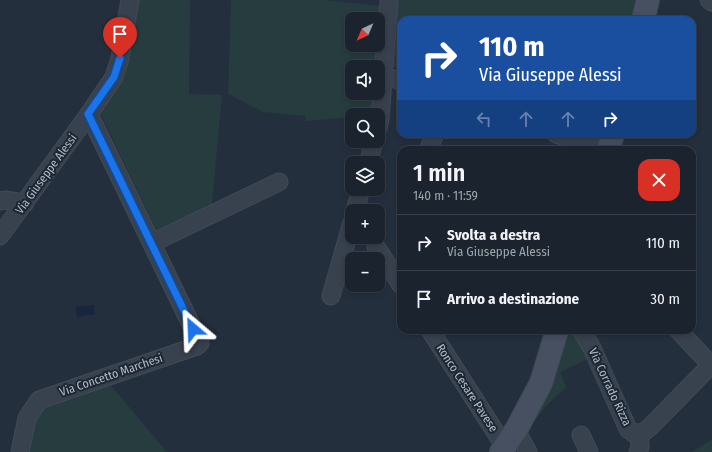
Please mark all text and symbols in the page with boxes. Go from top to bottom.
north arrow [345,12,385,52]
map controls [345,12,385,292]
pin [103,17,137,58]
icon: arrive [109,23,131,45]
text: 110 m [479,30,545,63]
icon: right [413,32,465,84]
button: sound [345,60,385,100]
text: Via Giuseppe Alessi [479,64,622,86]
button: search [345,108,385,148]
icon: left [473,108,495,130]
icon: ahead [515,108,537,130]
icon: ahead [557,108,579,130]
icon: right [599,108,621,130]
street label: Via Giuseppe Alessi [12,131,80,217]
button: layers [345,156,385,196]
text: 1 min [413,159,465,187]
button: close [638,159,680,201]
text: 140 m · 11:59 [413,188,478,203]
button: + [345,204,385,244]
text: Svolta a destra [447,226,540,244]
icon: right [413,232,435,254]
text: 110 m [646,234,680,252]
text: Via Giuseppe Alessi [447,244,550,259]
button: − [345,252,385,292]
icon: arrive [413,288,435,310]
text: Arrivo a destinazione [447,290,579,308]
text: 30 m [650,290,680,308]
position arrow [172,308,214,350]
street label: Ronco Cesare Pavese [433,341,501,435]
street label: Via Corrado Rizza [586,346,634,428]
street label: Via Concetto Marchesi [58,351,164,399]

